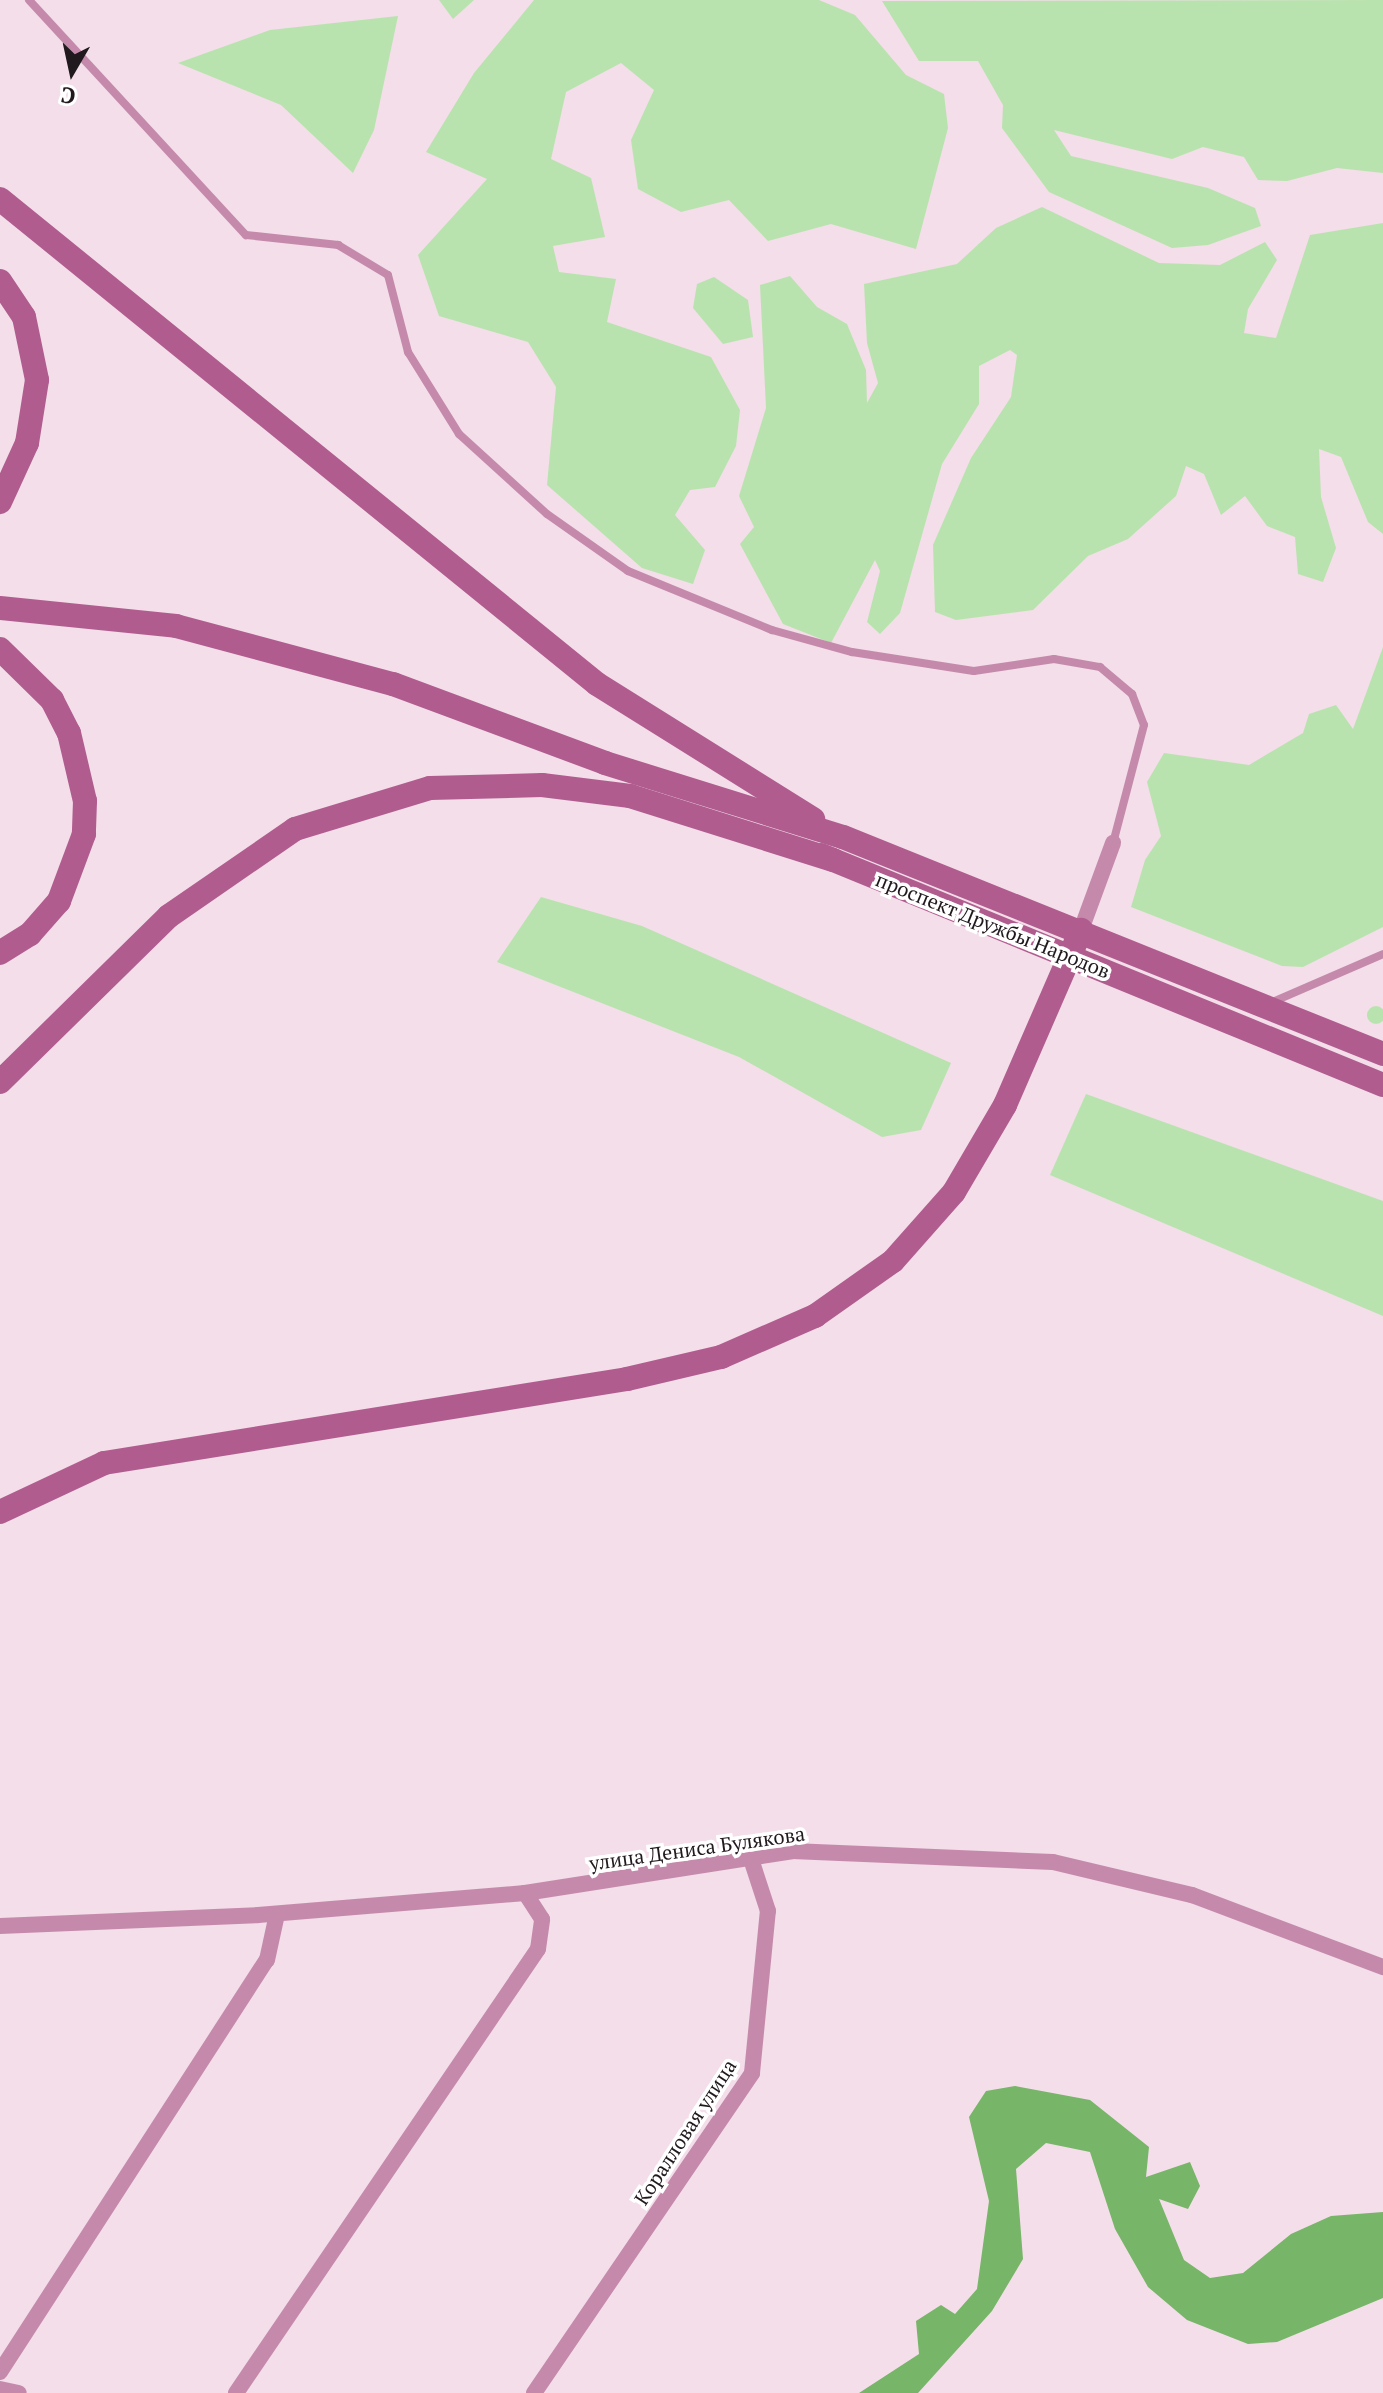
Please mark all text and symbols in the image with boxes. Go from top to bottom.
north arrow [32,32,112,112]
text: С [59,81,78,112]
street label: проспект Дружбы Народов [872,867,1114,983]
street label: улица Дениса Булякова [588,1821,806,1875]
street label: Коралловая улица [629,2055,741,2209]

